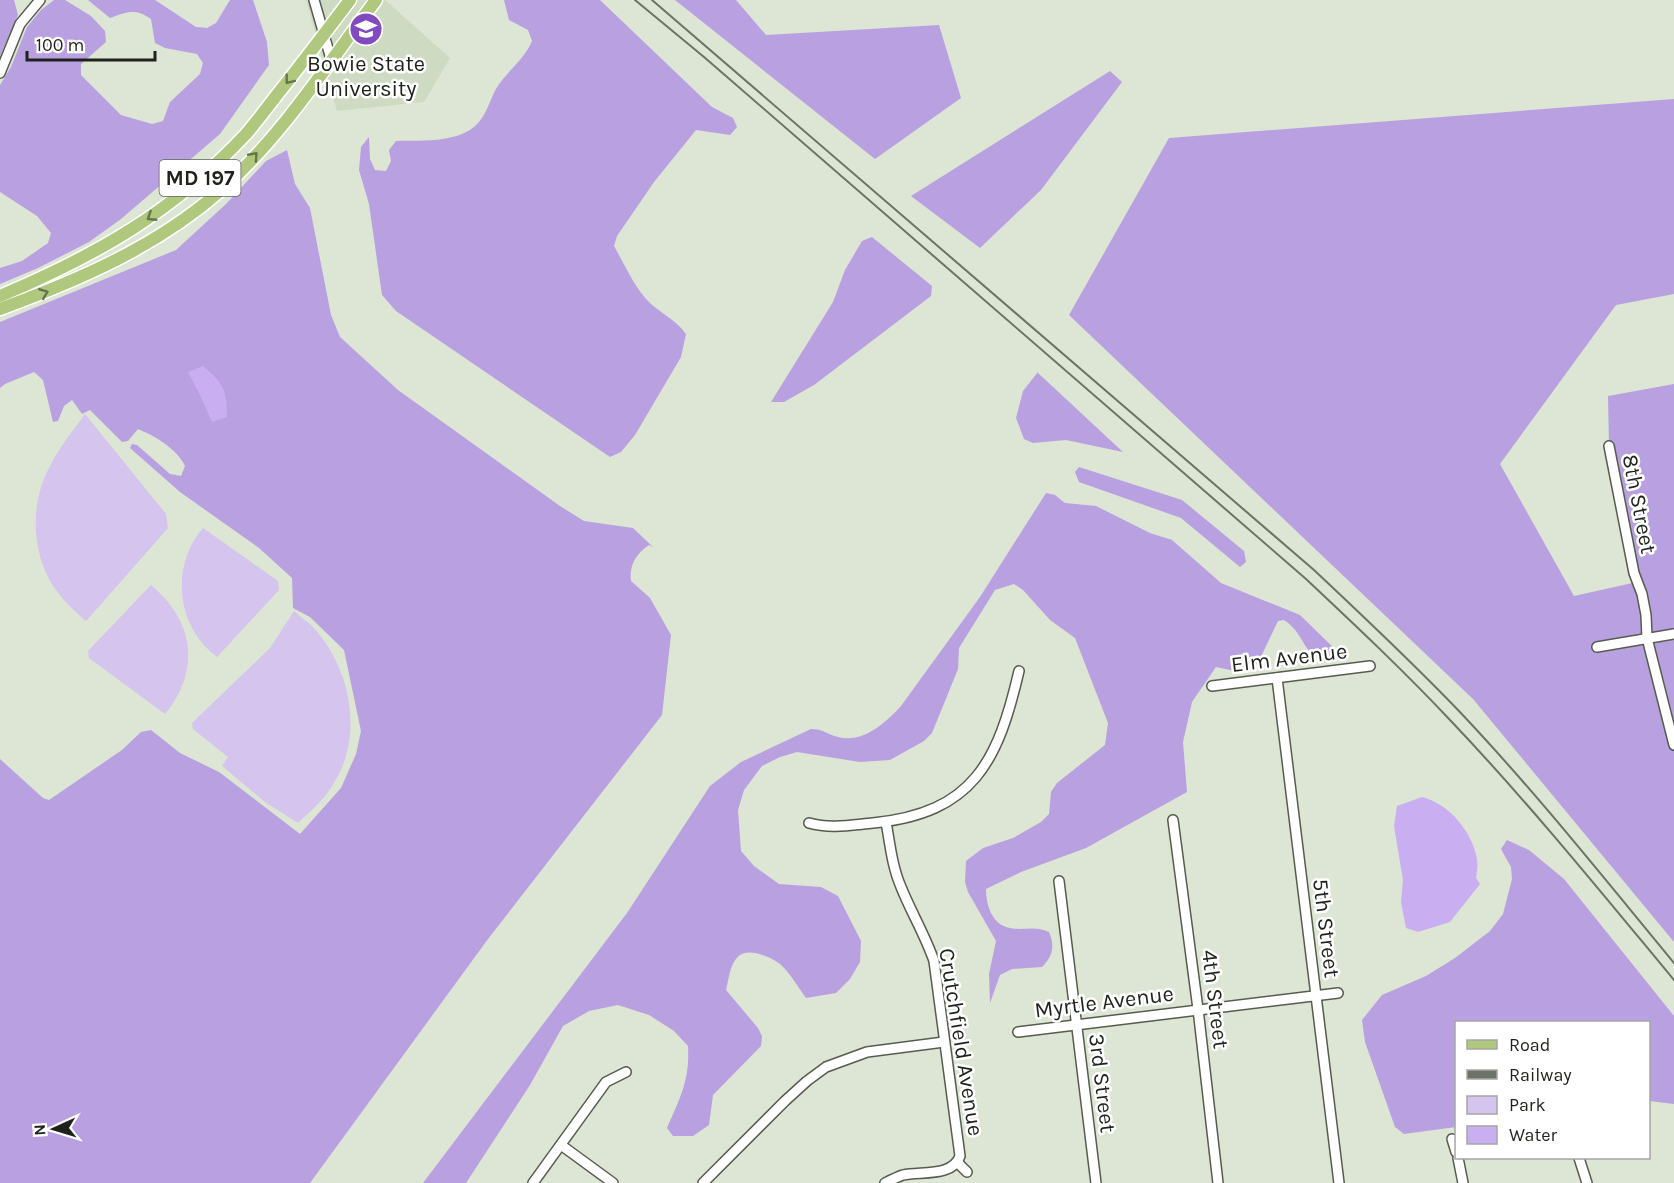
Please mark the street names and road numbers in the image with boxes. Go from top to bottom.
road number: MD 197 [160,160,240,196]
street label: 8th Street [1617,452,1661,556]
street label: Elm Avenue [1230,638,1349,678]
street label: 5th Street [1307,877,1345,979]
street label: Crutchfield Avenue [933,946,989,1138]
street label: 4th Street [1196,948,1234,1050]
street label: Myrtle Avenue [1033,981,1175,1023]
street label: 3rd Street [1083,1032,1121,1134]

